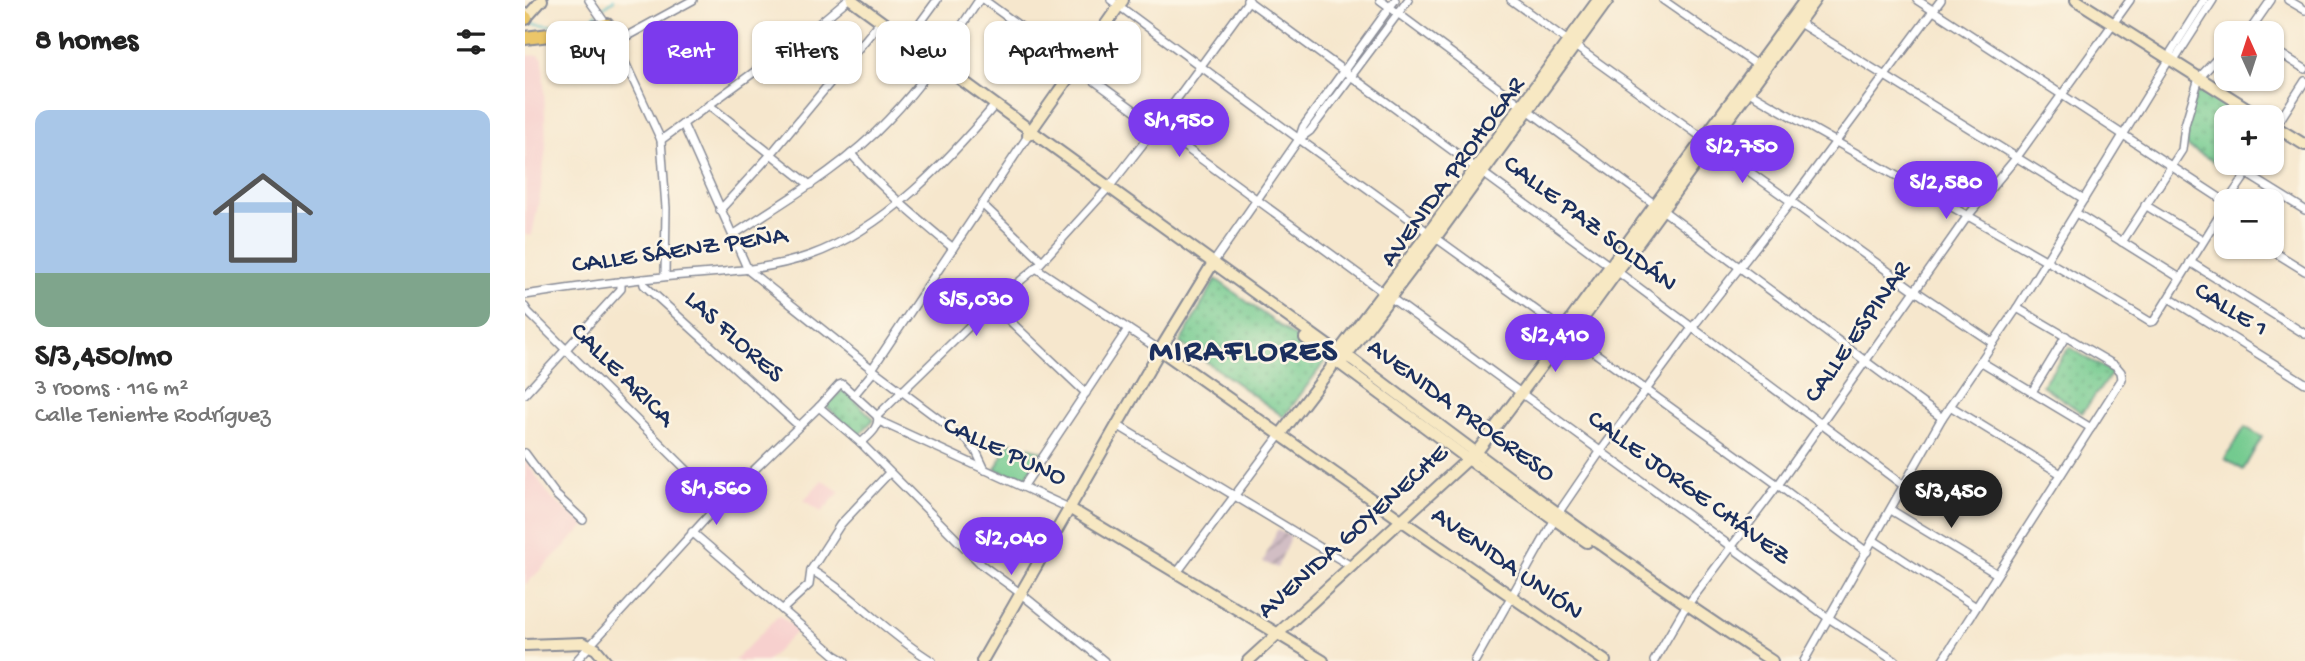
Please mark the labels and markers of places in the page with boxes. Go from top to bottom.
pin: S/1,950 [1114,100,1244,159]
pin: S/2,750 [1677,125,1807,185]
pin: S/2,580 [1881,162,2011,221]
pin: S/5,030 [911,278,1041,338]
pin: S/2,410 [1490,314,1620,374]
pin: S/1,560 [651,468,781,527]
pin: S/3,450 [1886,470,2016,530]
pin: S/2,040 [946,518,1076,577]

